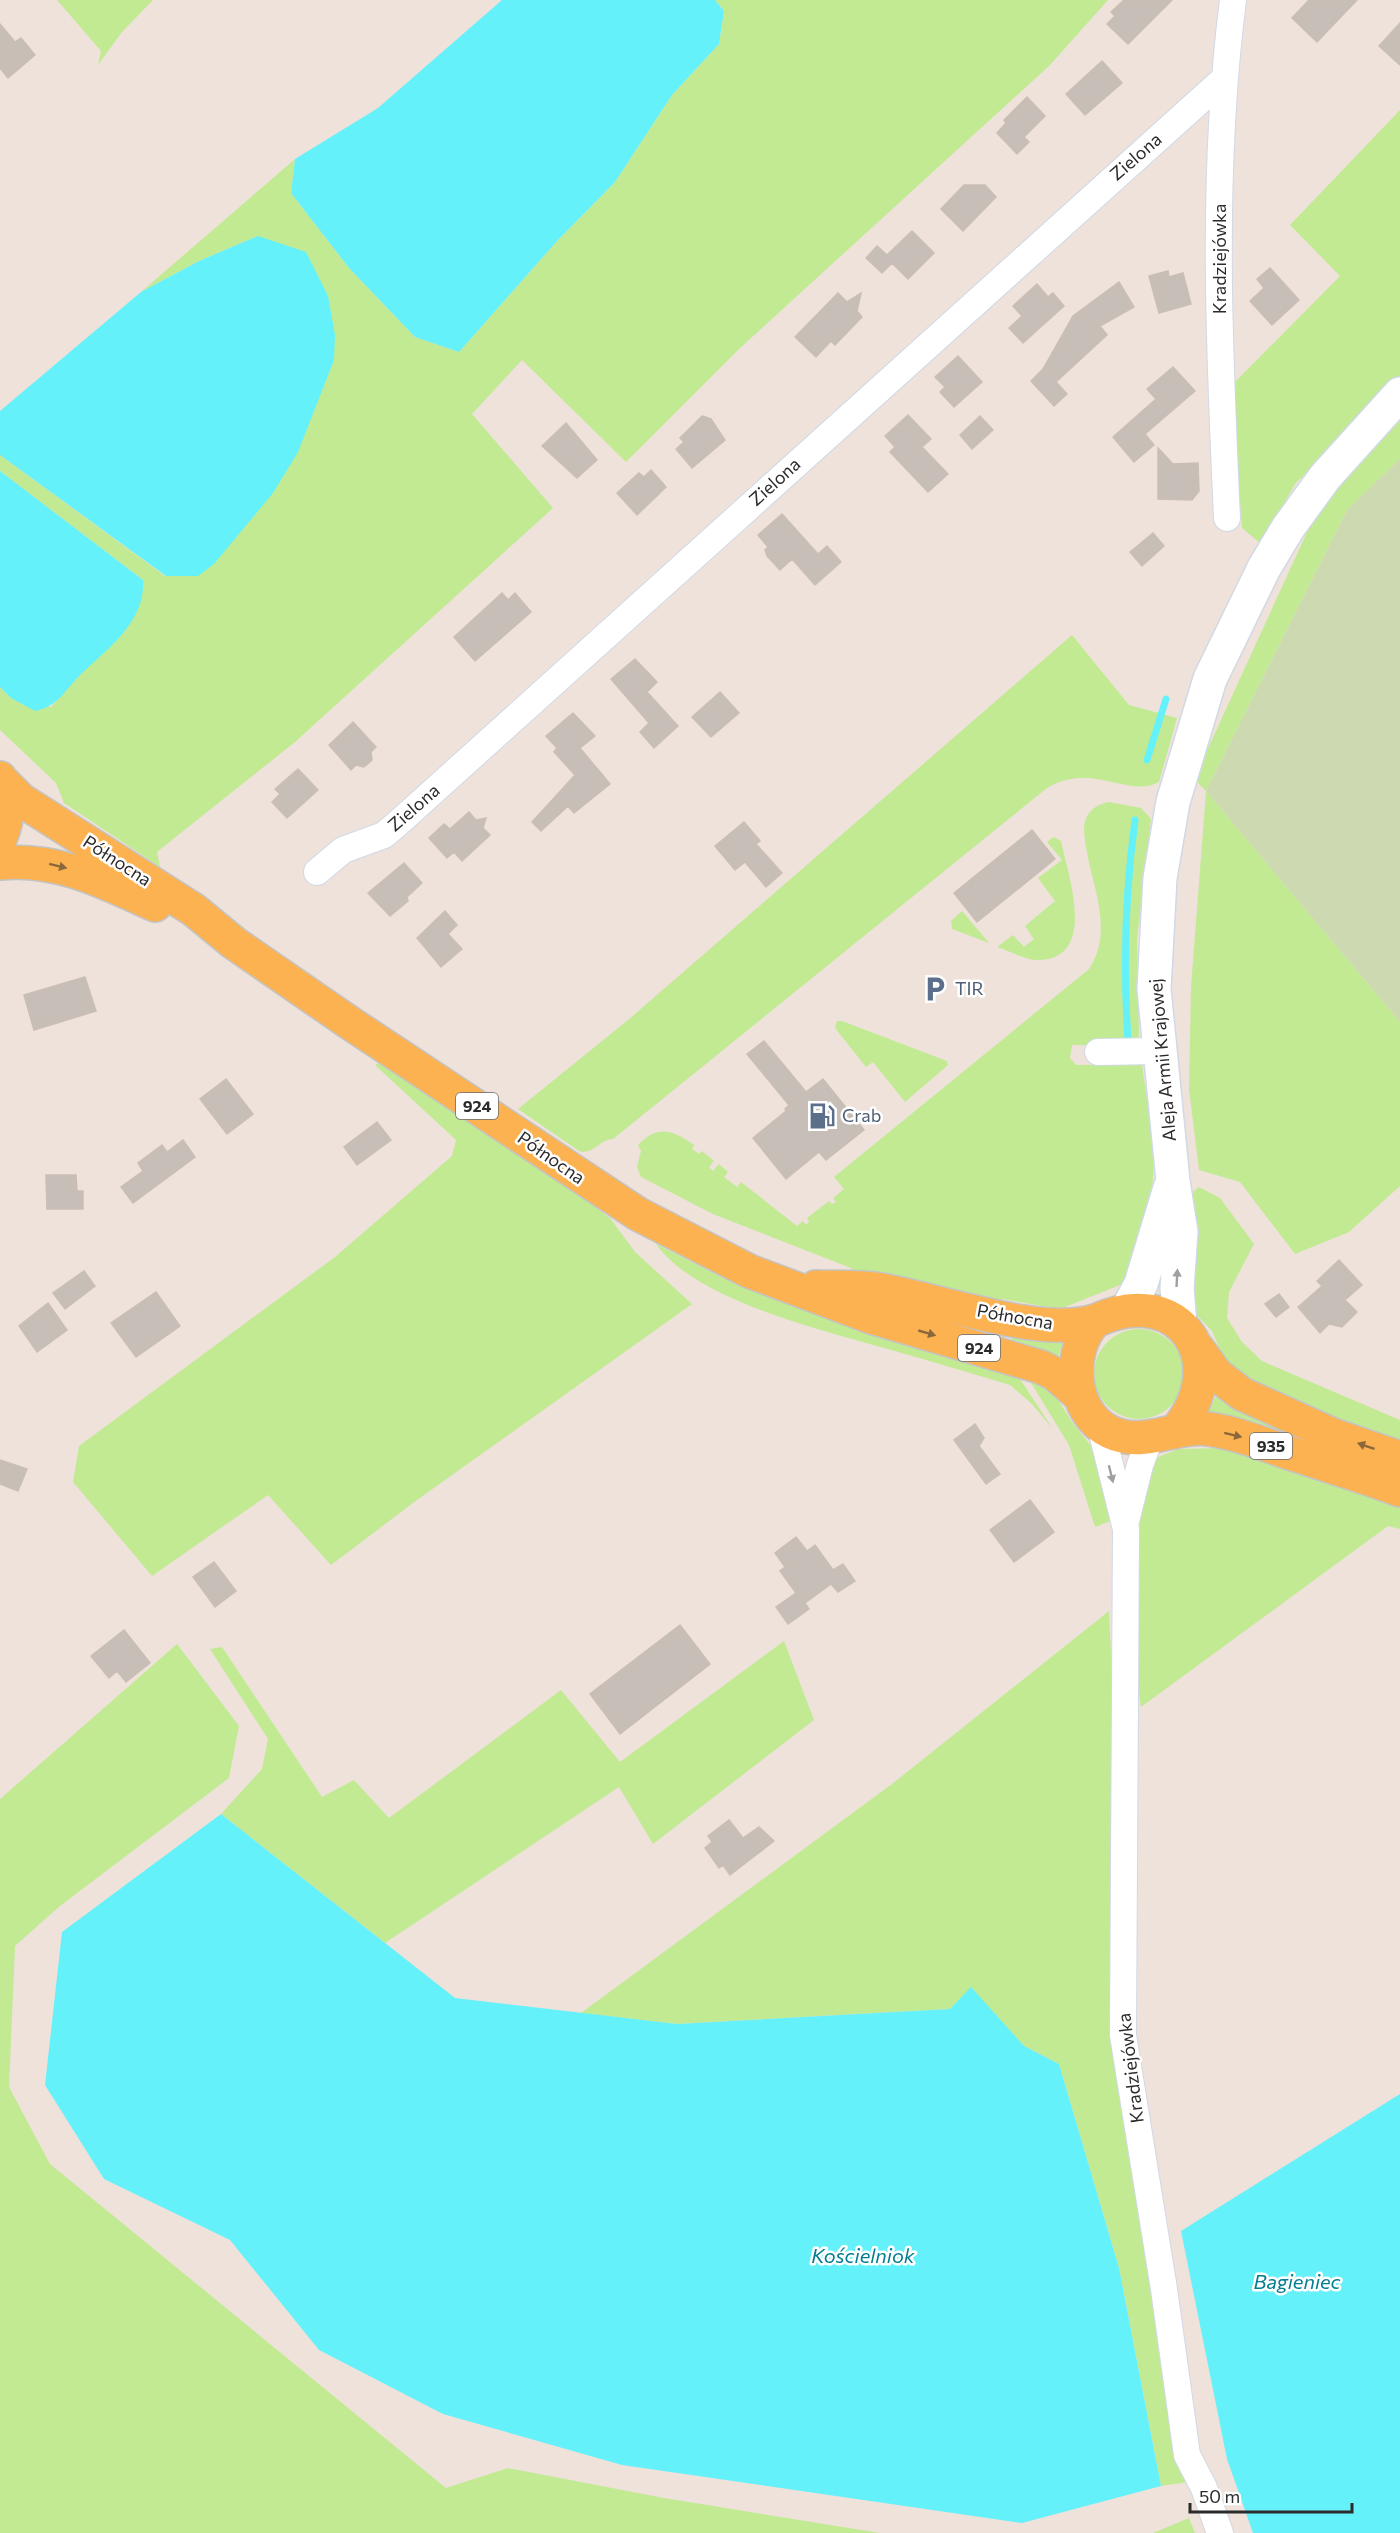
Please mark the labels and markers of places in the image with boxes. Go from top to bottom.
parking icon: TIR [920,974,950,1004]
place label: TIR [955,977,984,999]
fuel station icon: Crab [807,1101,837,1131]
place label: Crab [842,1104,881,1126]

